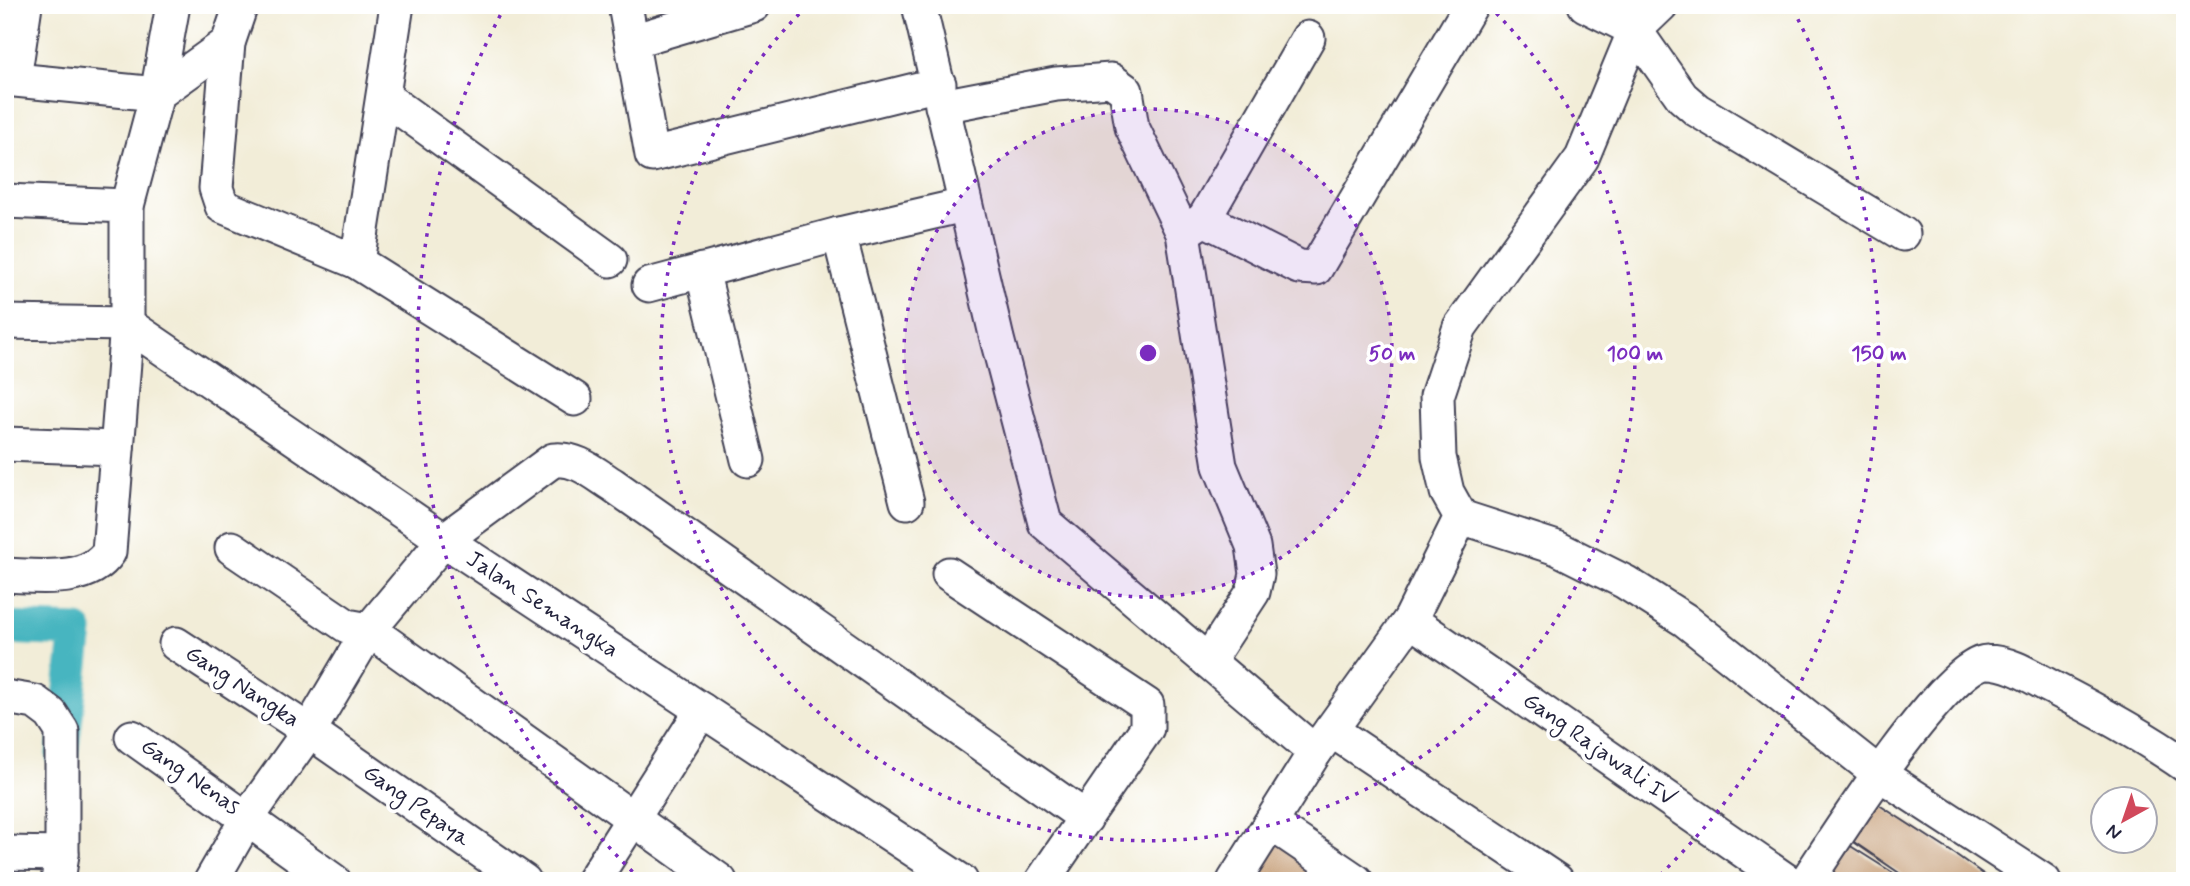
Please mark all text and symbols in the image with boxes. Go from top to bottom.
text: 50 m [1369,340,1416,368]
text: 100 m [1607,340,1663,368]
text: 150 m [1851,340,1907,368]
centre of rings [1136,341,1160,365]
street label: Jalan Semangka [460,545,624,665]
street label: Gang Nangka [178,639,305,737]
street label: Gang Rajawali IV [1515,686,1682,816]
street label: Gang Nenas [133,732,246,824]
street label: Gang Pepaya [355,758,476,856]
north arrow [2088,784,2158,854]
text: N [2101,818,2127,846]

